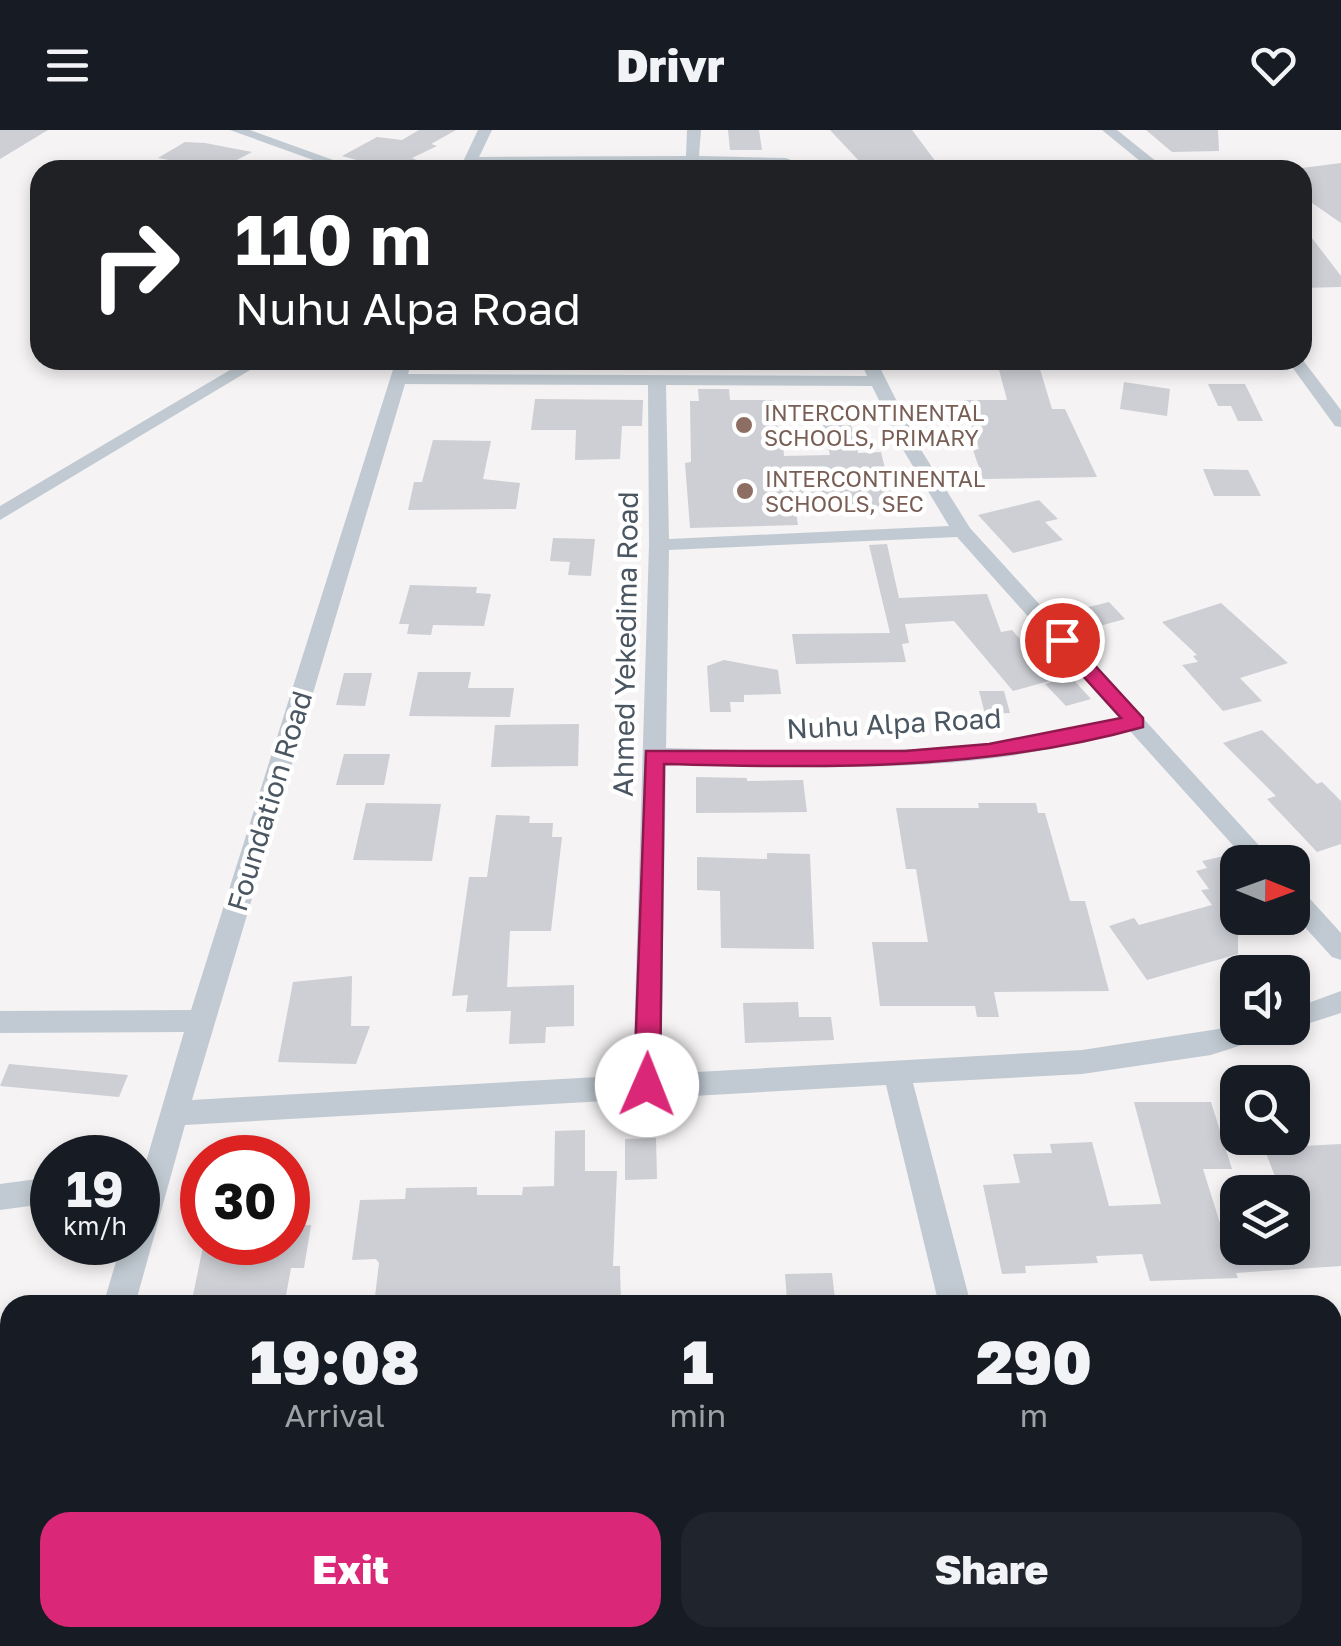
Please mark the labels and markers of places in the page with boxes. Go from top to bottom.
place label: INTERCONTINENTAL SCHOOLS, PRIMARY [764,399,985,451]
marker: INTERCONTINENTAL SCHOOLS, PRIMARY [733,414,755,436]
place label: INTERCONTINENTAL SCHOOLS, SEC [765,465,986,517]
marker: INTERCONTINENTAL SCHOOLS, SEC [734,480,756,502]
pin [1020,598,1105,683]

